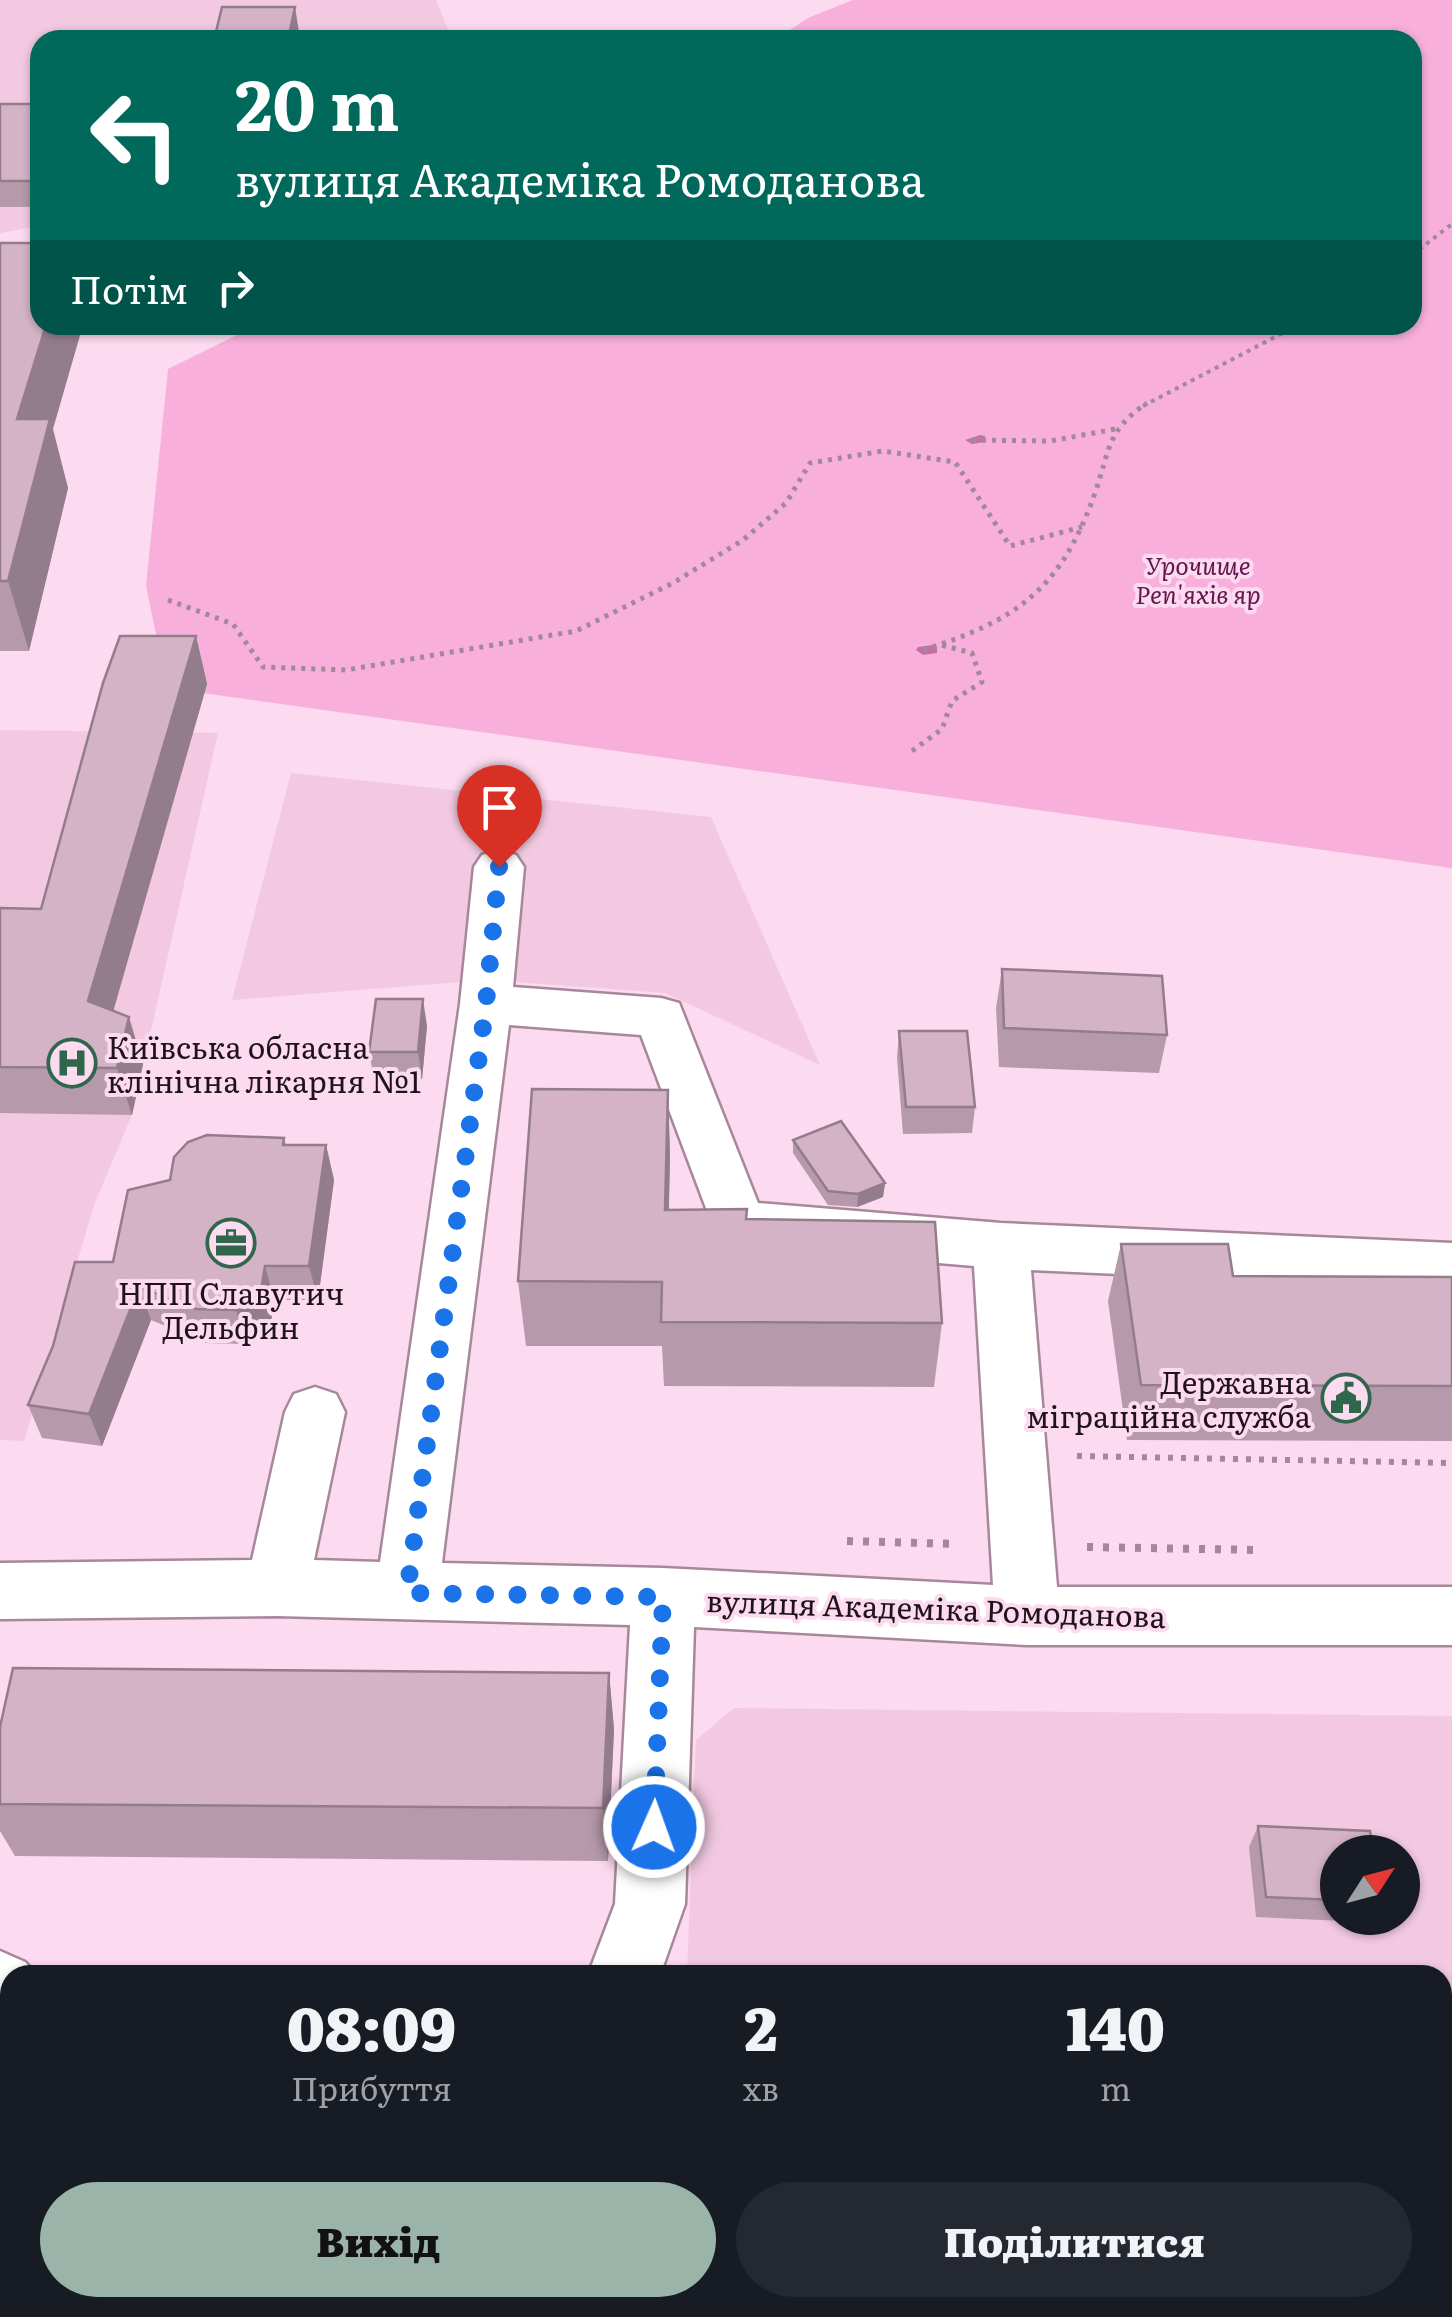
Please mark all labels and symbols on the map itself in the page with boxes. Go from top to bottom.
park label: Урочище Реп'яхів яр [1135,546,1261,612]
pin [457,765,542,868]
place label: Київська обласна клінічна лікарня №1 [107,1024,421,1102]
hospital icon: Київська обласна клінічна лікарня №1 [46,1037,98,1089]
office icon: НПП Славутич Дельфин [205,1217,257,1269]
place label: НПП Славутич Дельфин [118,1270,344,1348]
place label: Державна міграційна служба [1027,1359,1312,1437]
public building icon: Державна міграційна служба [1320,1372,1372,1424]
street label: вулиця Академіка Ромоданова [705,1577,1167,1637]
position arrow [602,1775,706,1879]
north arrow [1320,1835,1420,1935]

